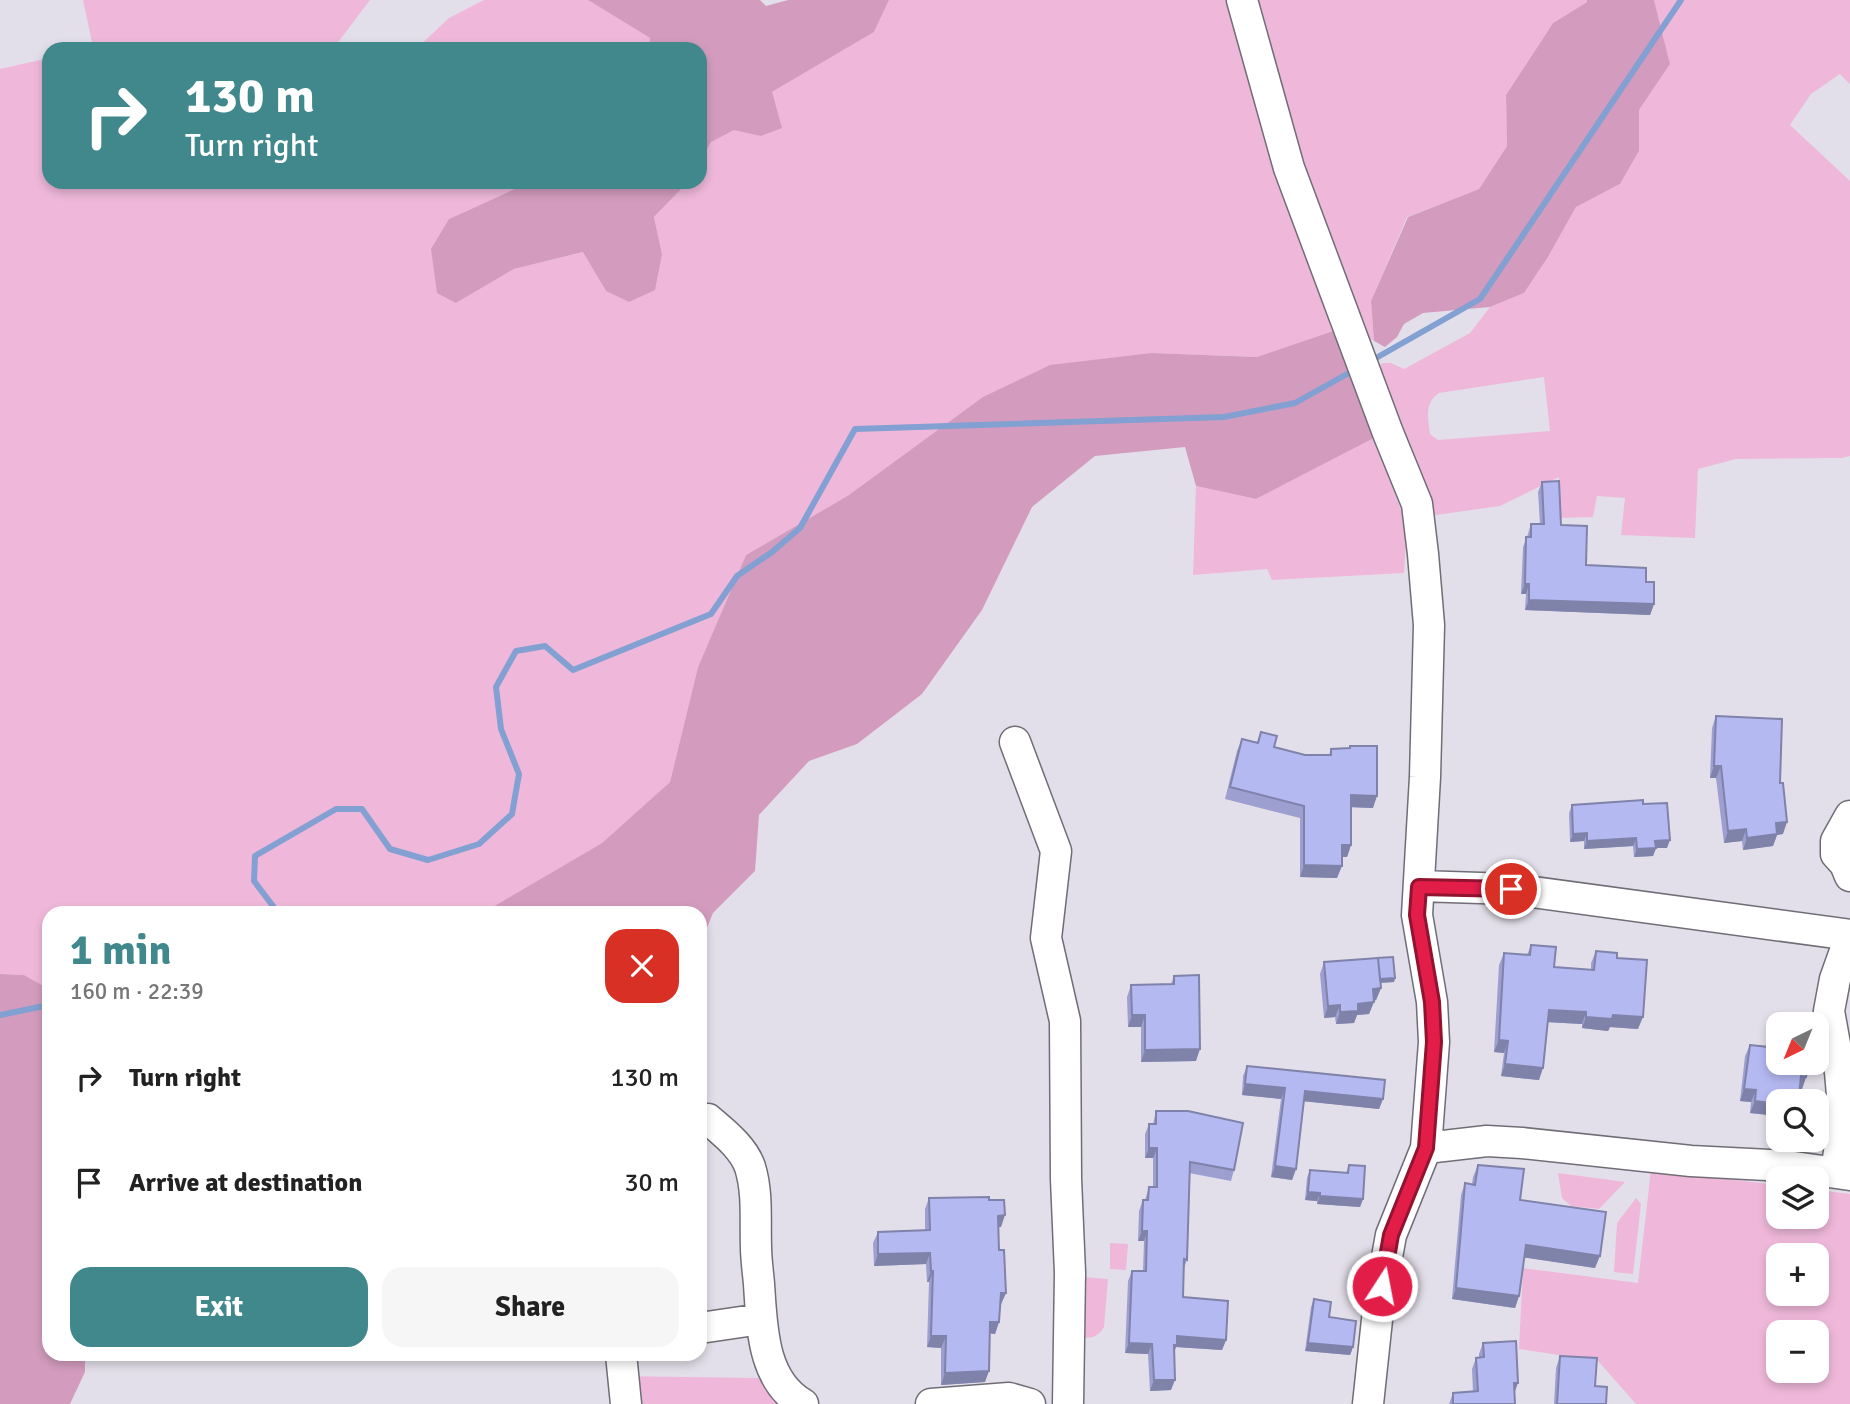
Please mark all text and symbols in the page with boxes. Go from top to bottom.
text: 130 m [185,66,315,126]
icon: right [70,70,161,161]
text: Turn right [185,126,318,165]
pin [1481,859,1541,919]
icon: arrive [1492,870,1530,908]
text: 1 min [70,925,171,976]
button: close [605,929,679,1003]
text: 160 m · 22:39 [70,977,204,1006]
north arrow [1766,1012,1829,1074]
map controls [1766,1012,1829,1383]
icon: right [70,1059,108,1097]
text: Turn right [129,1062,241,1094]
text: 130 m [610,1062,679,1094]
button: search [1766,1089,1829,1152]
icon: arrive [70,1164,108,1202]
button: layers [1766,1166,1829,1229]
text: Arrive at destination [129,1167,362,1199]
text: 30 m [624,1167,679,1199]
button: + [1766,1243,1829,1306]
position arrow [1345,1249,1419,1323]
button: Exit [70,1267,368,1347]
button: Share [382,1267,679,1347]
button: − [1766,1320,1829,1383]

